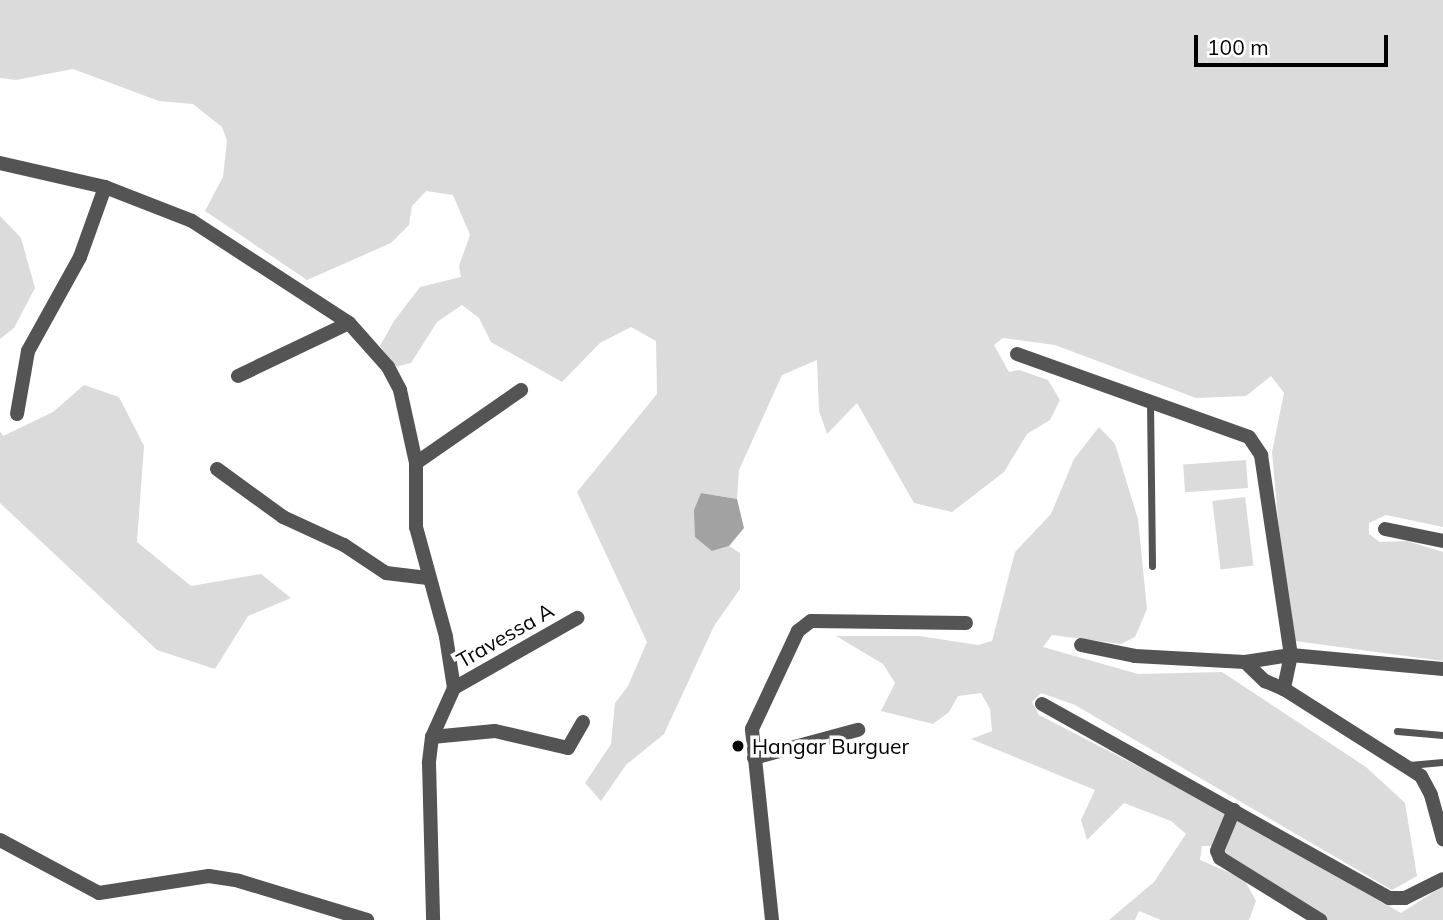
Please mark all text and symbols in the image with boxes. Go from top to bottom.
scale bar [1198,21,1392,65]
text: 100 m [1207,34,1269,60]
street label: Travessa A [452,597,558,673]
place label: Hangar Burguer [752,733,909,759]
marker: Hangar Burguer [730,738,746,754]

